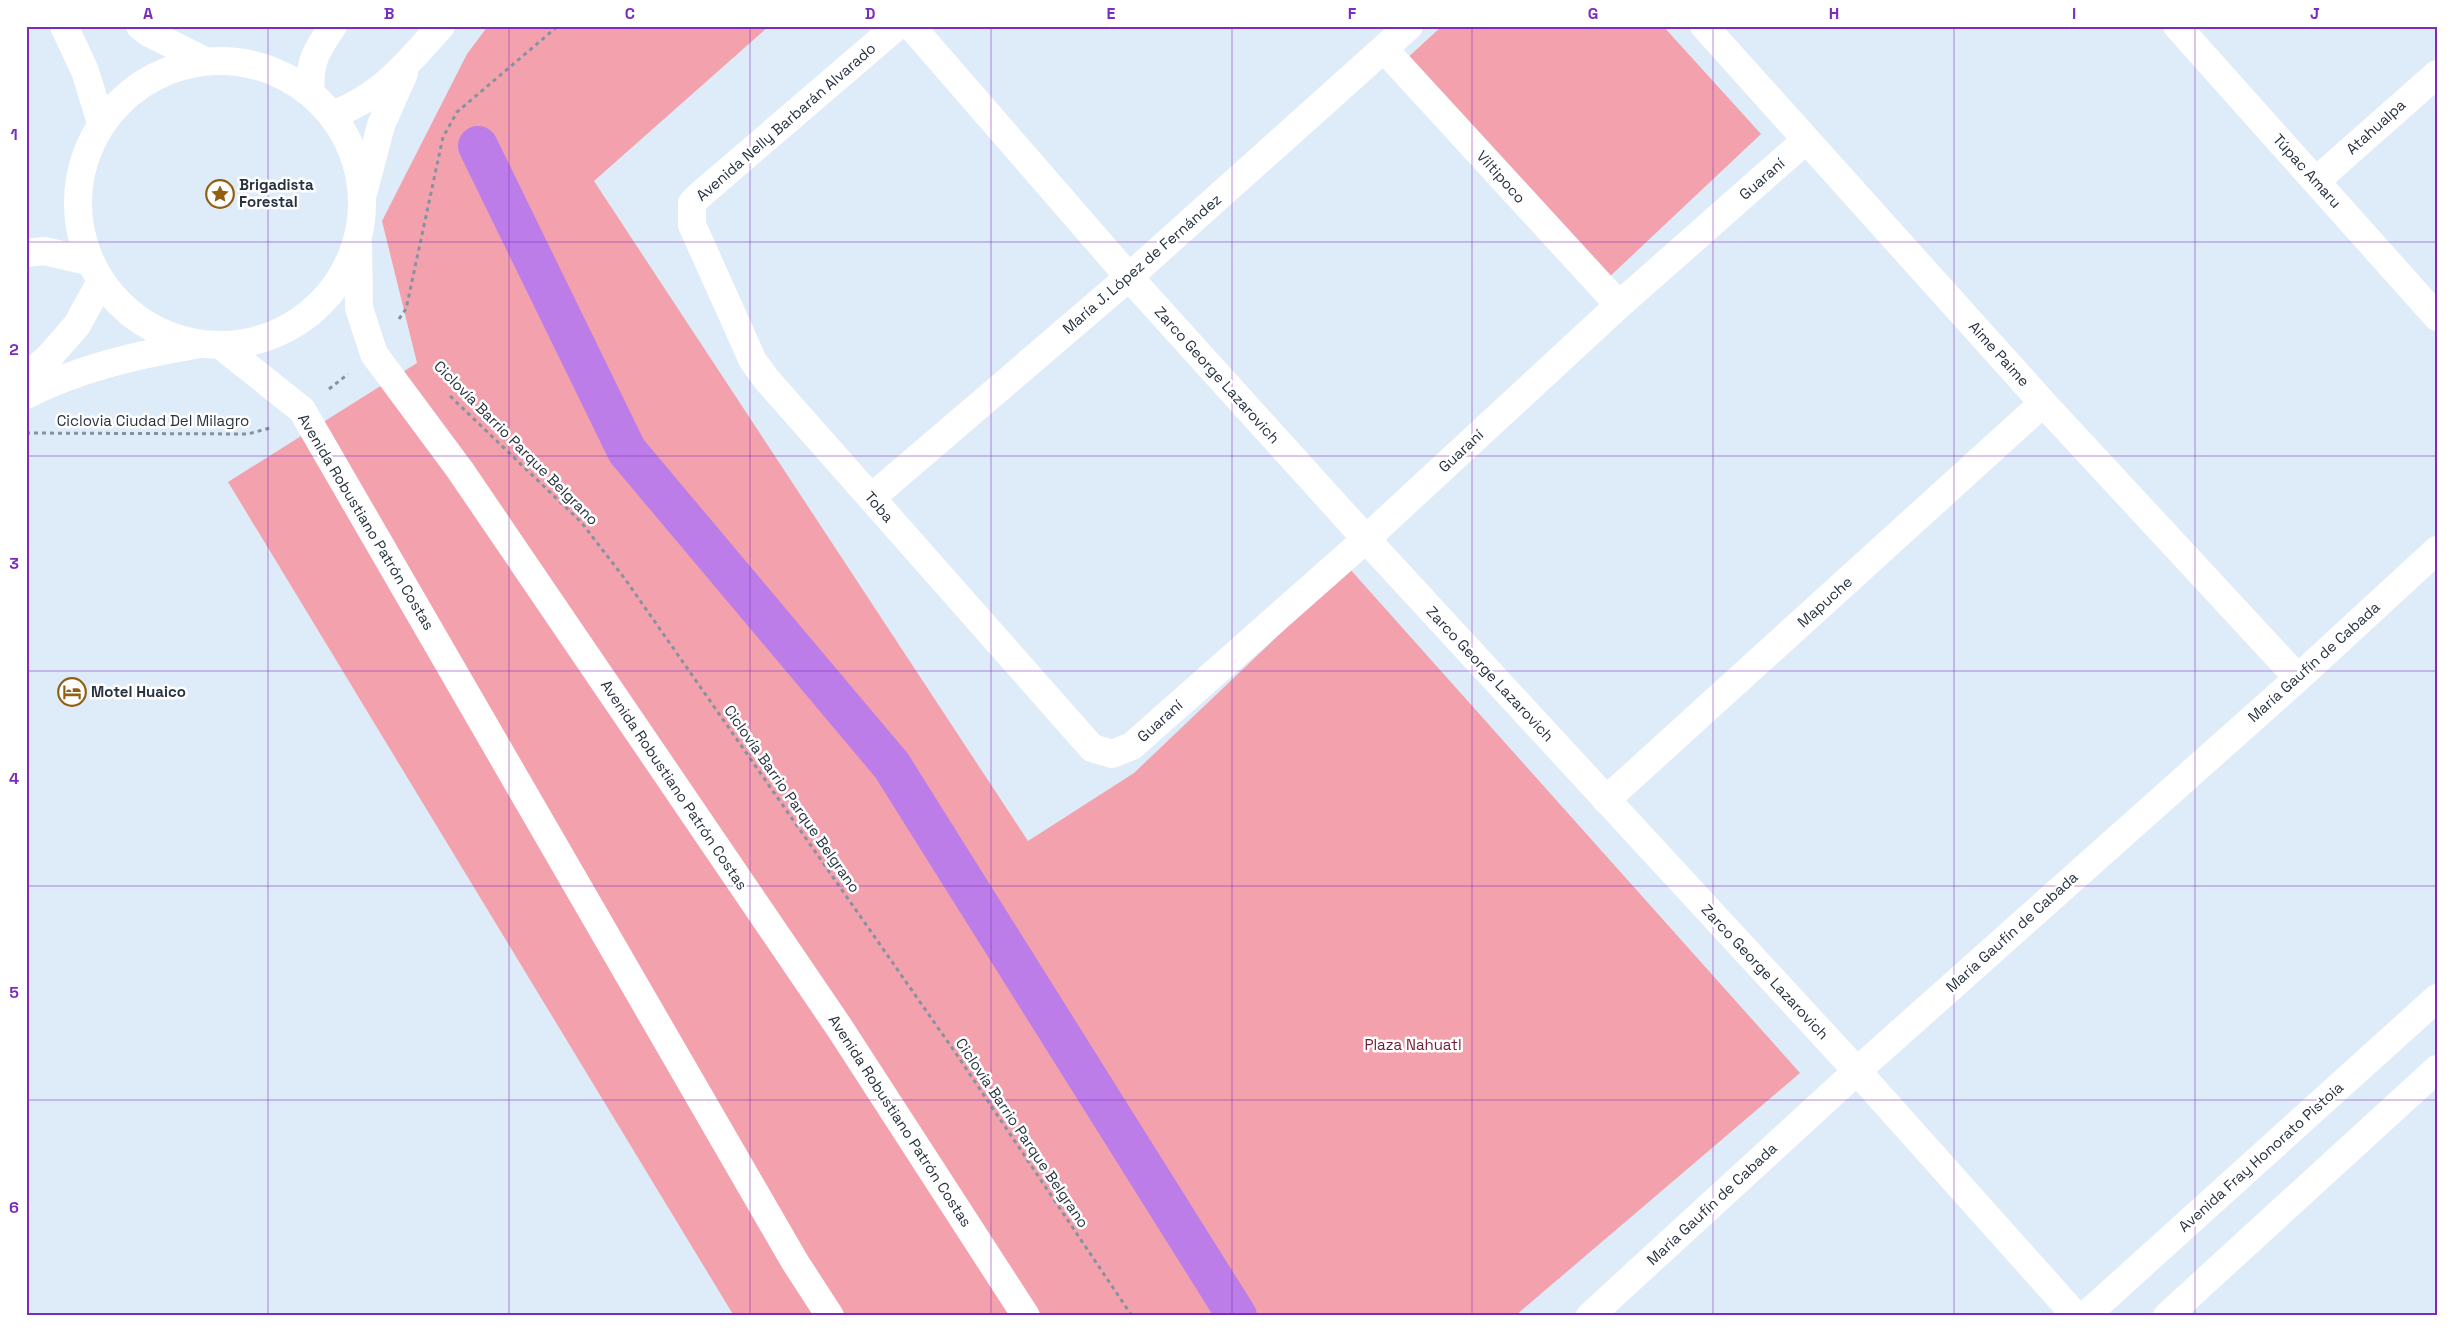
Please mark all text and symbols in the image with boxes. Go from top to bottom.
text: A [143,3,153,24]
text: B [384,3,394,24]
text: C [625,3,635,24]
text: D [865,3,875,24]
text: E [1107,3,1116,24]
text: F [1348,3,1357,24]
text: G [1588,3,1598,24]
text: H [1829,3,1839,24]
text: I [2072,3,2076,24]
text: J [2310,3,2320,24]
street label: Avenida Nelly Barbarán Alvarado [692,38,879,205]
street label: Atahualpa [2342,95,2410,158]
text: 1 [10,124,18,145]
street label: Túpac Amaru [2269,130,2346,212]
street label: Viltipoco [1473,146,1530,207]
street label: Guaraní [1735,153,1789,204]
place label: Brigadista Forestal [239,175,314,211]
place icon: Brigadista Forestal [205,179,235,209]
street label: María J. López de Fernández [1058,190,1225,338]
street label: Zarco George Lazarovich [1151,302,1284,447]
street label: Aime Paime [1965,317,2034,390]
text: 2 [9,339,19,360]
street label: Ciclovía Barrio Parque Belgrano [430,356,603,529]
street label: Avenida Robustiano Patrón Costas [294,410,439,634]
street label: Ciclovia Ciudad Del Milagro [57,411,249,430]
street label: Guaraní [1434,425,1487,476]
street label: Toba [861,487,898,526]
text: 3 [9,553,19,574]
street label: Mapuche [1793,572,1856,631]
street label: María Gaufín de Cabada [2244,597,2384,726]
street label: Zarco George Lazarovich [1423,602,1558,745]
street label: Avenida Robustiano Patrón Costas [597,676,752,893]
hotel icon: Motel Huaico [57,677,87,707]
place label: Motel Huaico [91,682,186,701]
street label: Guaraní [1133,695,1187,746]
street label: Ciclovía Barrio Parque Belgrano [720,701,865,896]
text: 4 [9,768,19,789]
street label: María Gaufín de Cabada [1942,867,2082,996]
street label: Zarco George Lazarovich [1698,900,1833,1043]
text: 5 [9,982,19,1003]
street label: Avenida Robustiano Patrón Costas [825,1011,976,1230]
street label: Ciclovía Barrio Parque Belgrano [952,1034,1093,1231]
park label: Plaza Nahuatl [1364,1035,1462,1054]
street label: Avenida Fray Honorato Pistoia [2174,1077,2347,1236]
street label: María Gaufín de Cabada [1643,1138,1781,1269]
text: 6 [9,1197,19,1218]

